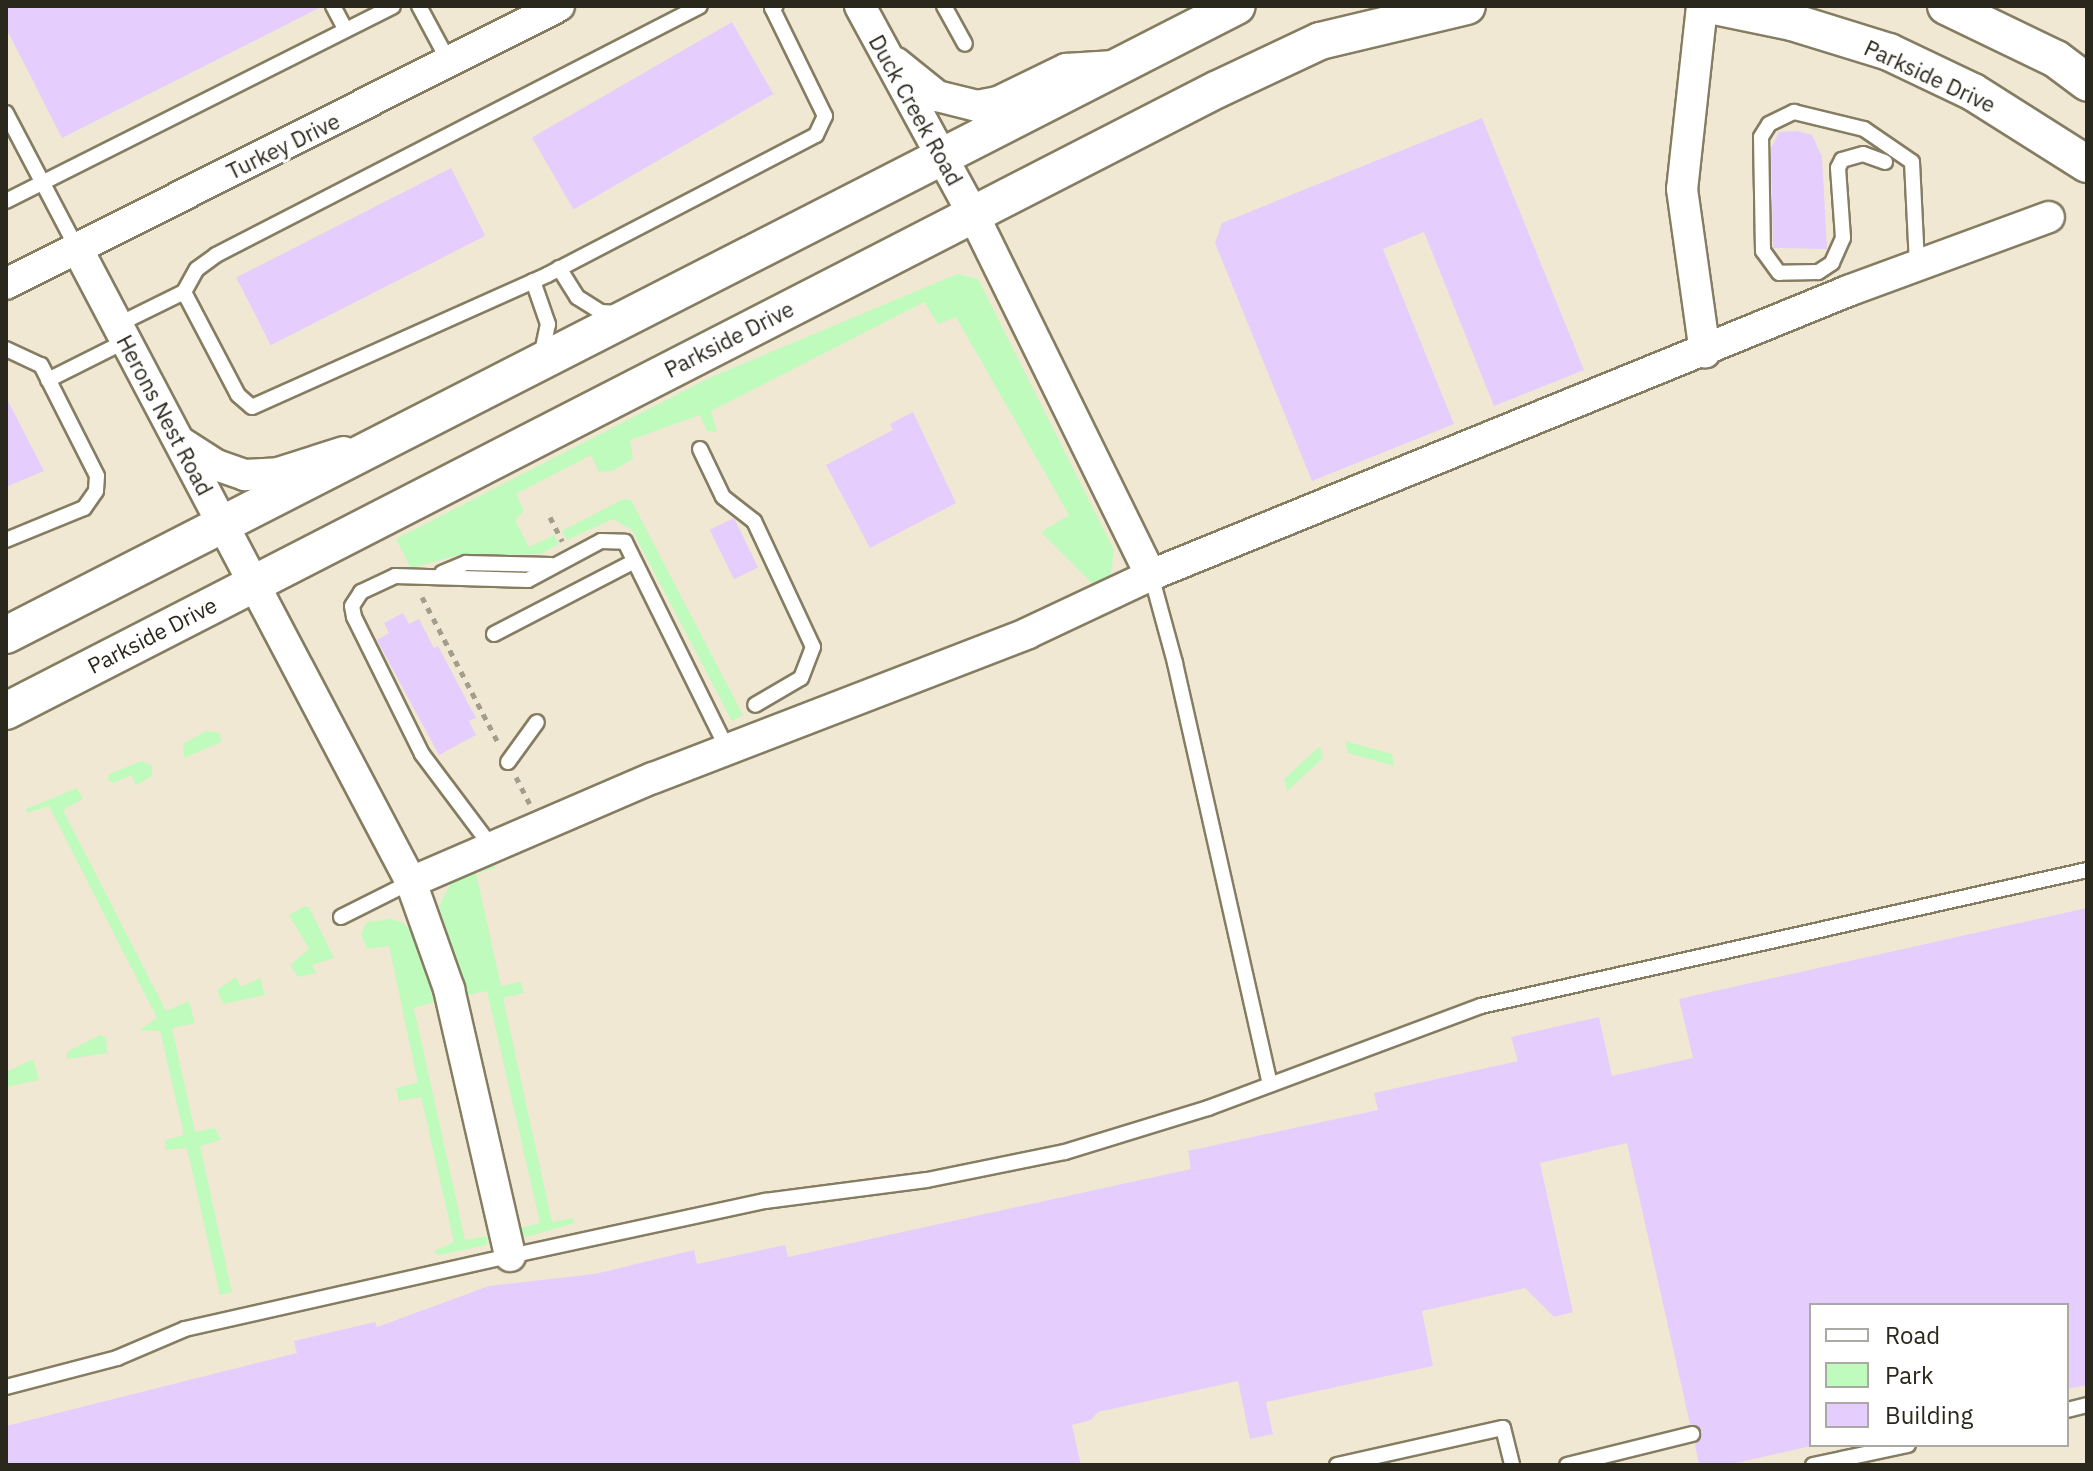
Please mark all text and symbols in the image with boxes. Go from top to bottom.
street label: Duck Creek Road [864,30,968,190]
street label: Parkside Drive [1860,34,2000,118]
street label: Turkey Drive [222,107,344,185]
street label: Parkside Drive [660,295,798,383]
street label: Herons Nest Road [112,330,218,500]
street label: Parkside Drive [83,591,221,679]
legend [1809,1303,2069,1447]
text: Road [1885,1319,1940,1351]
text: Park [1885,1359,1934,1391]
text: Building [1885,1399,1973,1431]

